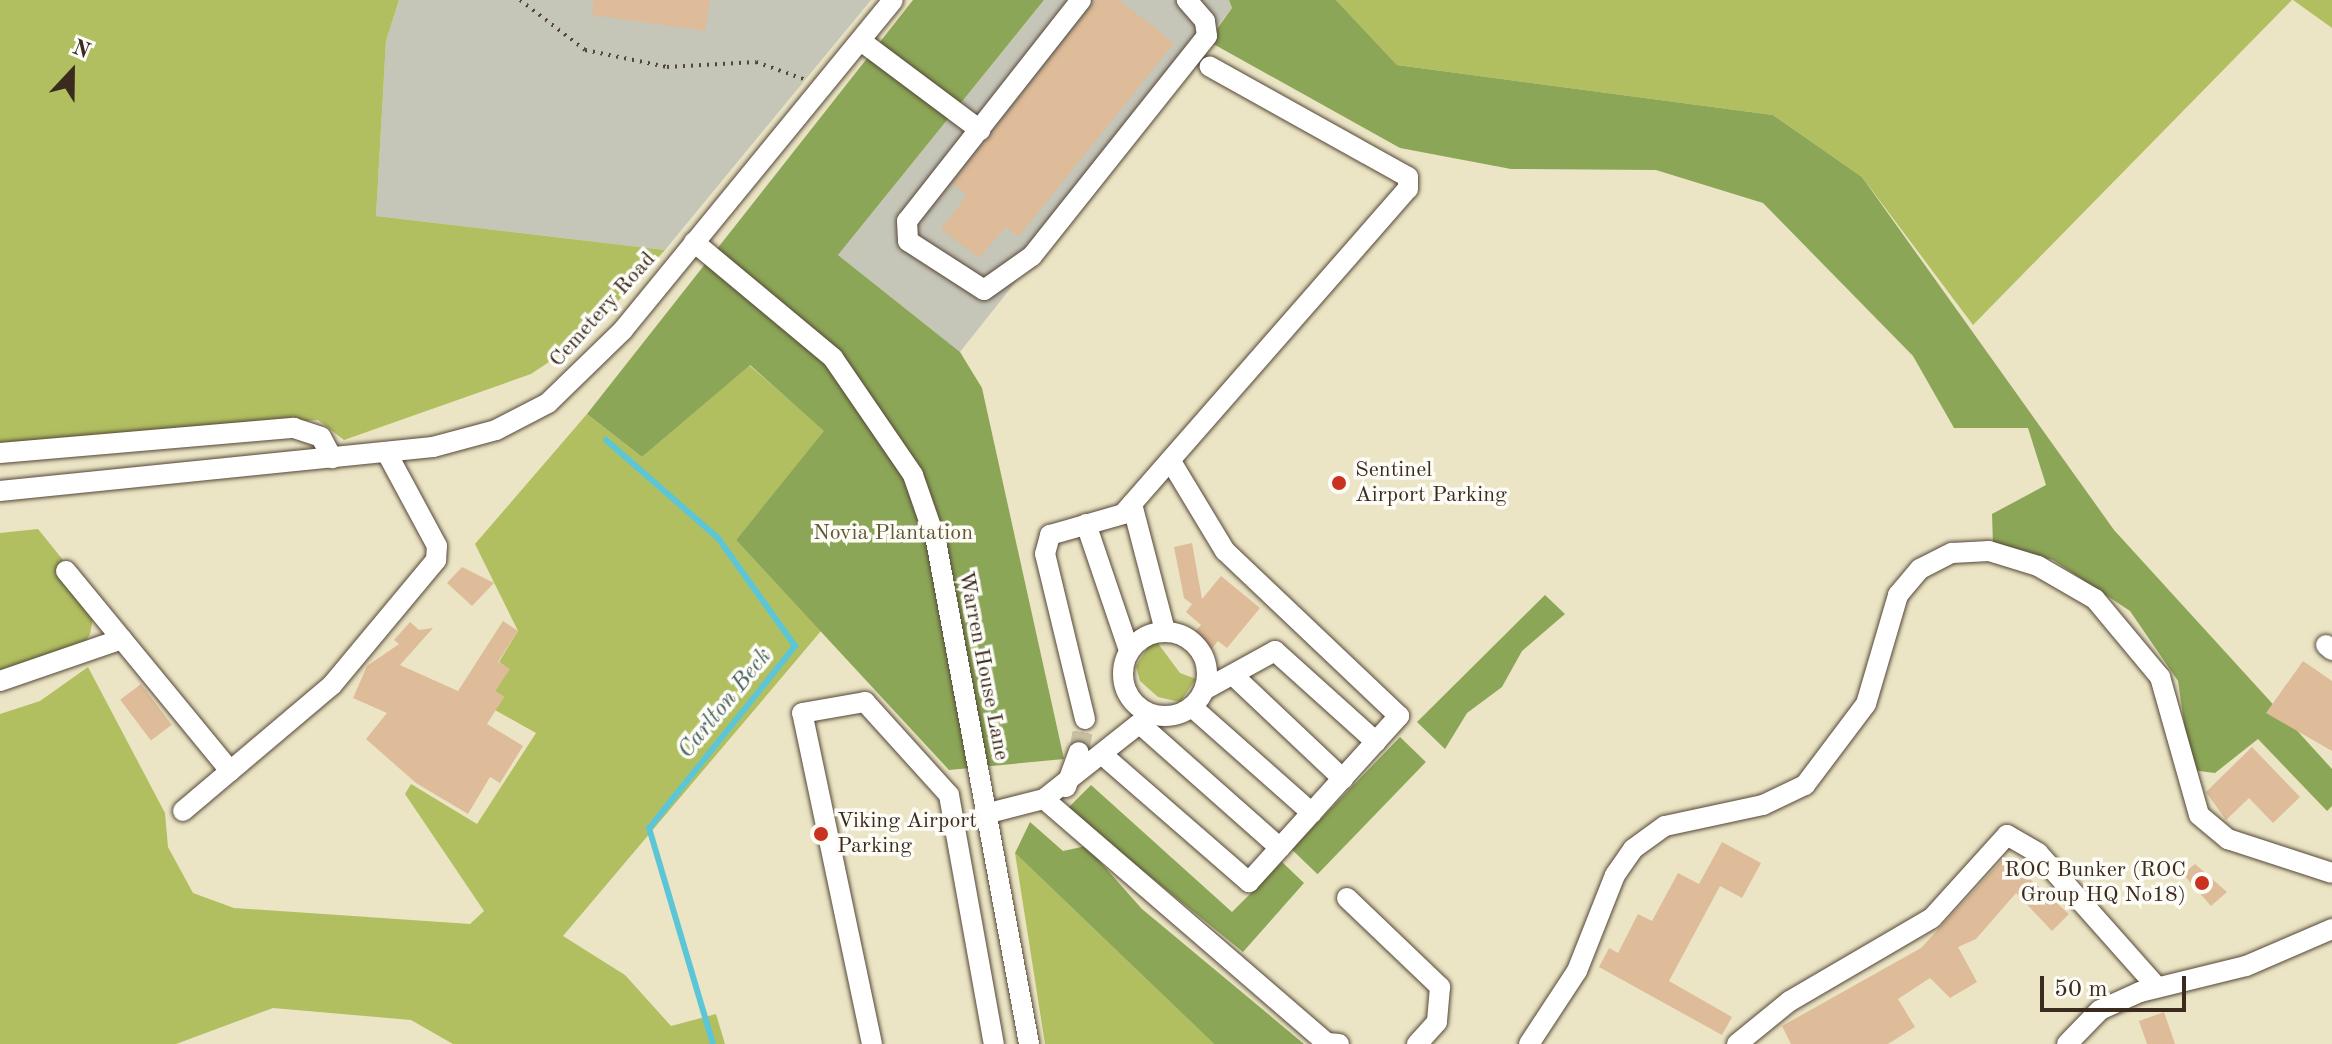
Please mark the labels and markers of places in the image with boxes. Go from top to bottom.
place label: Sentinel Airport Parking [1355,457,1507,508]
marker: Sentinel Airport Parking [1330,474,1348,492]
place label: Viking Airport Parking [837,808,977,860]
marker: Viking Airport Parking [812,825,830,843]
place label: ROC Bunker (ROC Group HQ No18) [2004,857,2186,908]
marker: ROC Bunker (ROC Group HQ No18) [2193,874,2211,892]

